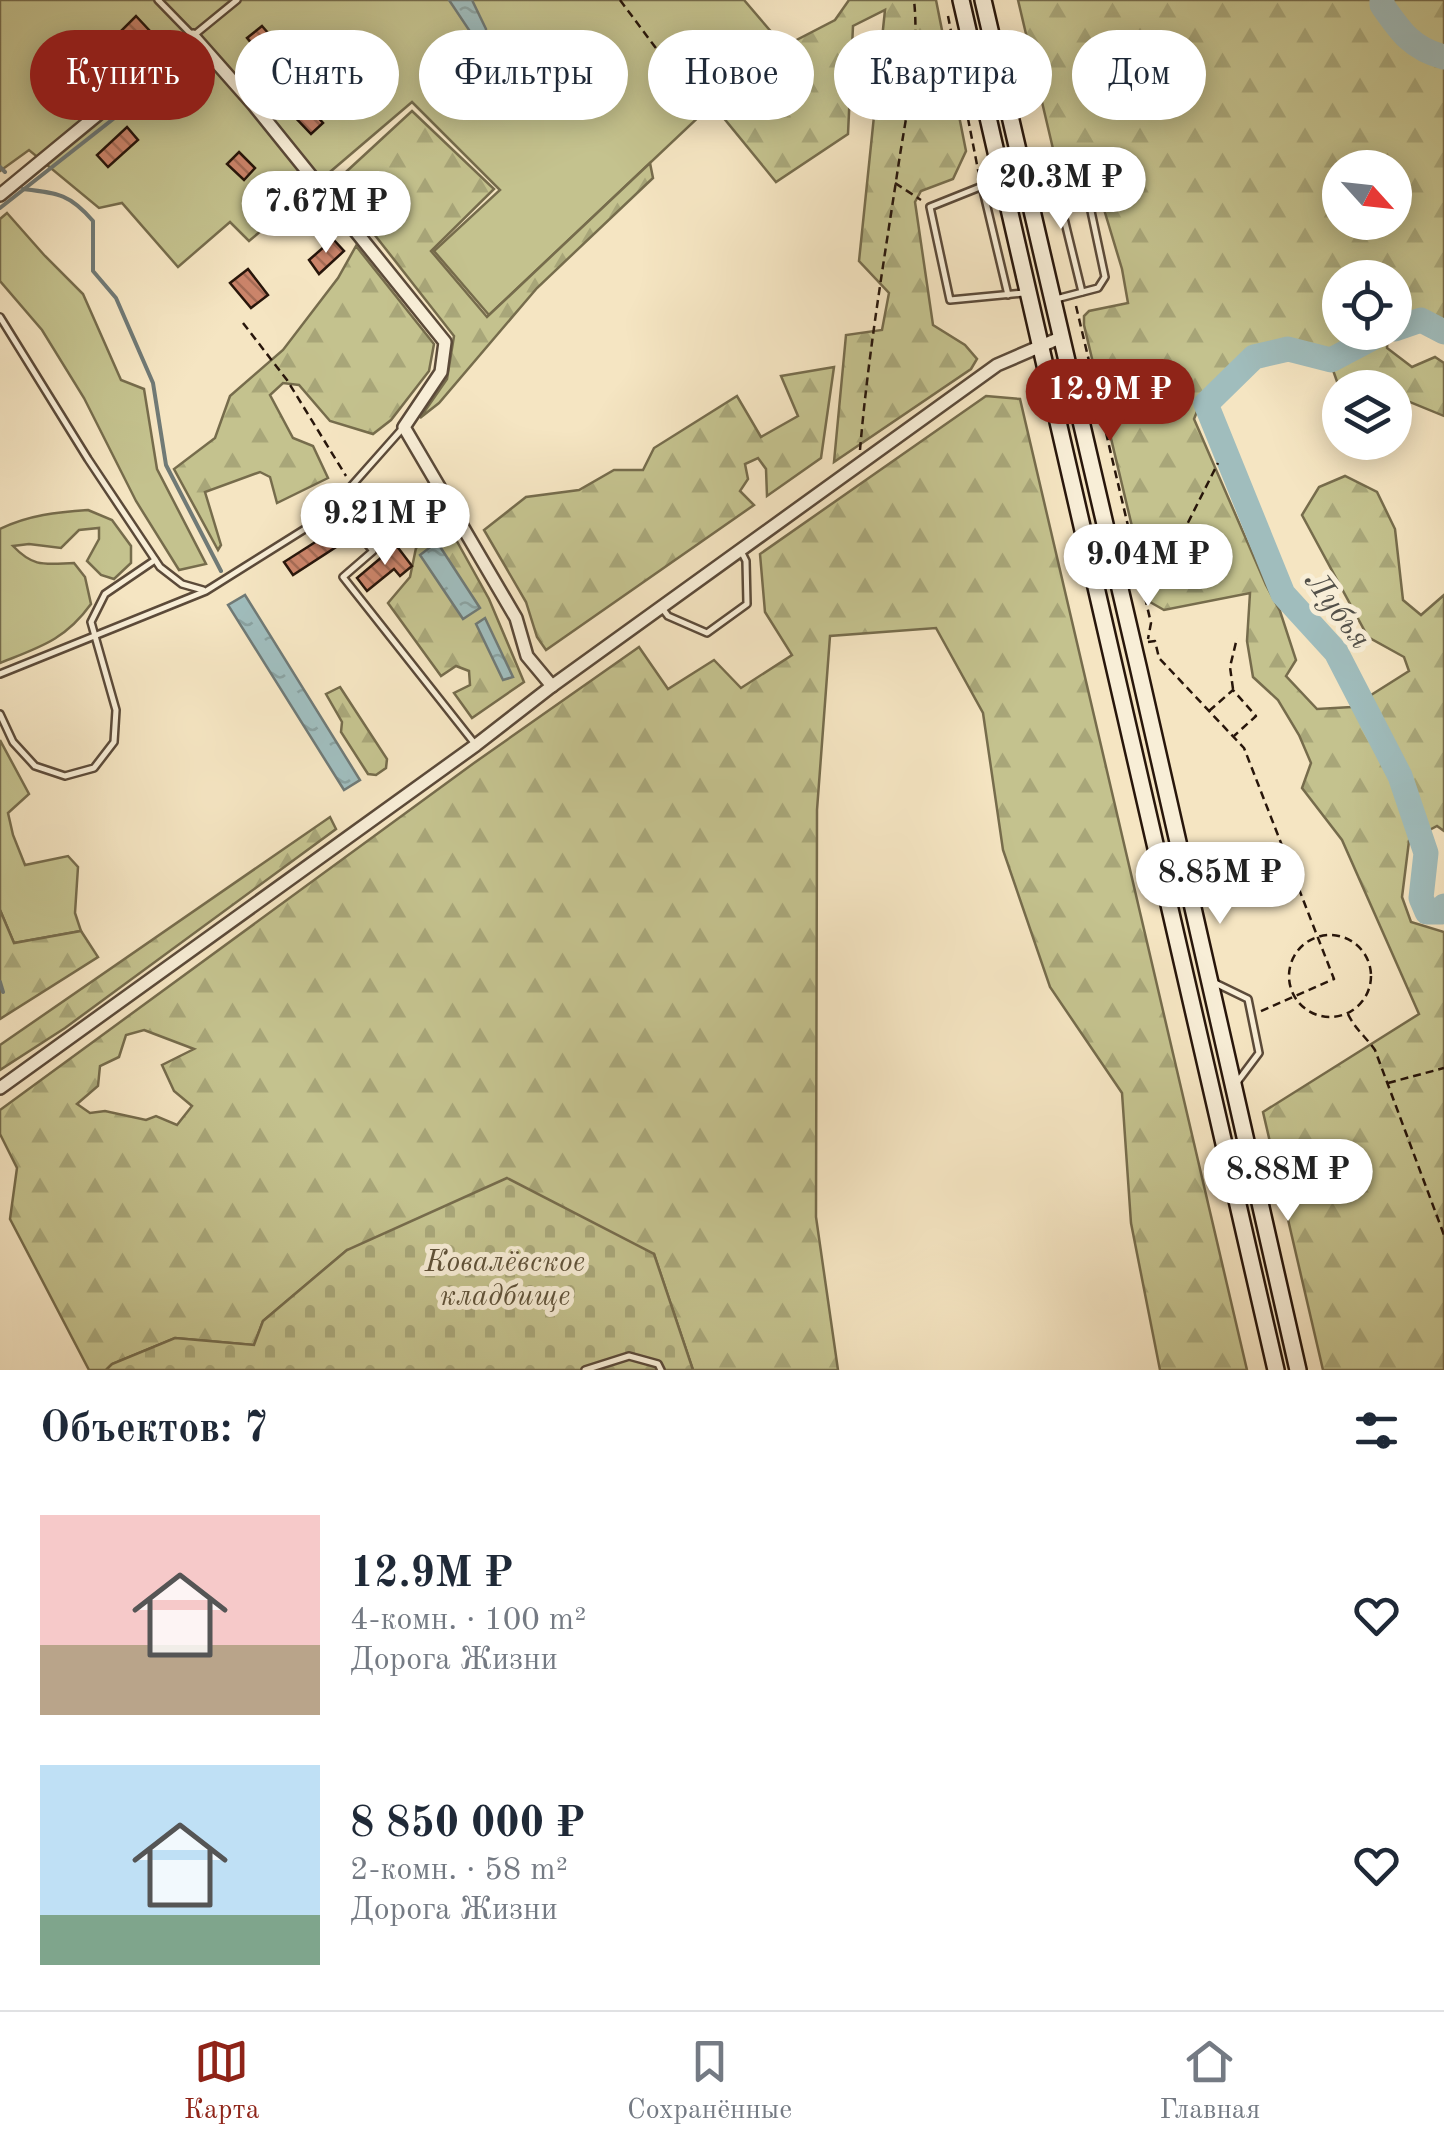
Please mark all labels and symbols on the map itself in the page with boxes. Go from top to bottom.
pin: 20.3M ₽ [969,147,1153,232]
north arrow [1322,150,1412,240]
pin: 7.67M ₽ [234,171,418,256]
pin: 12.9M ₽ [1018,359,1202,444]
pin: 9.21M ₽ [293,483,477,568]
pin: 9.04M ₽ [1056,524,1240,609]
water label: Лубья [1297,566,1376,656]
pin: 8.85M ₽ [1128,842,1312,927]
pin: 8.88M ₽ [1196,1139,1380,1224]
park label: Ковалёвское кладбище [424,1248,585,1312]

